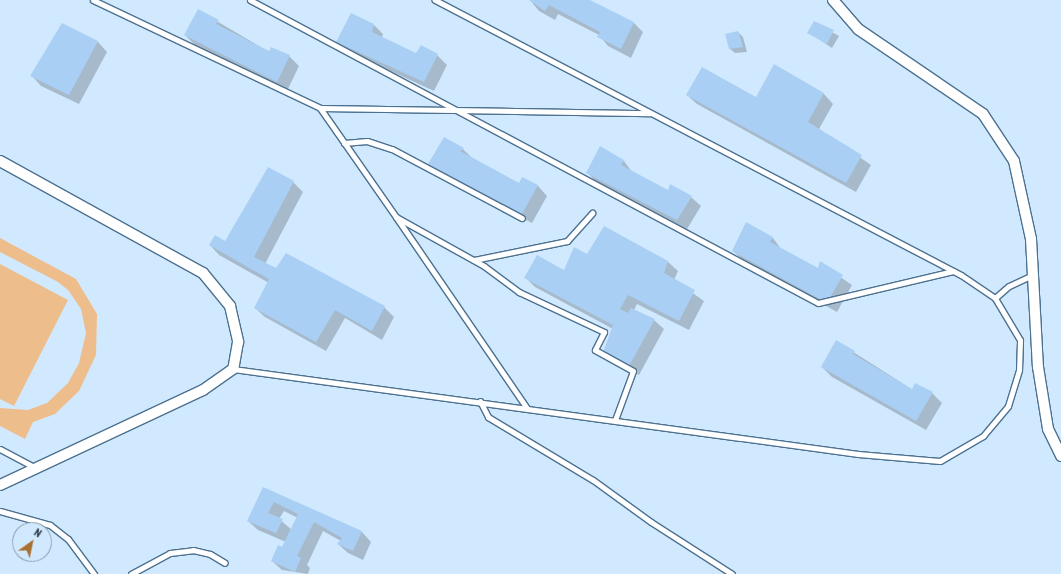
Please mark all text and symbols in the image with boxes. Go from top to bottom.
north arrow [12,522,52,562]
text: N [32,525,44,540]

